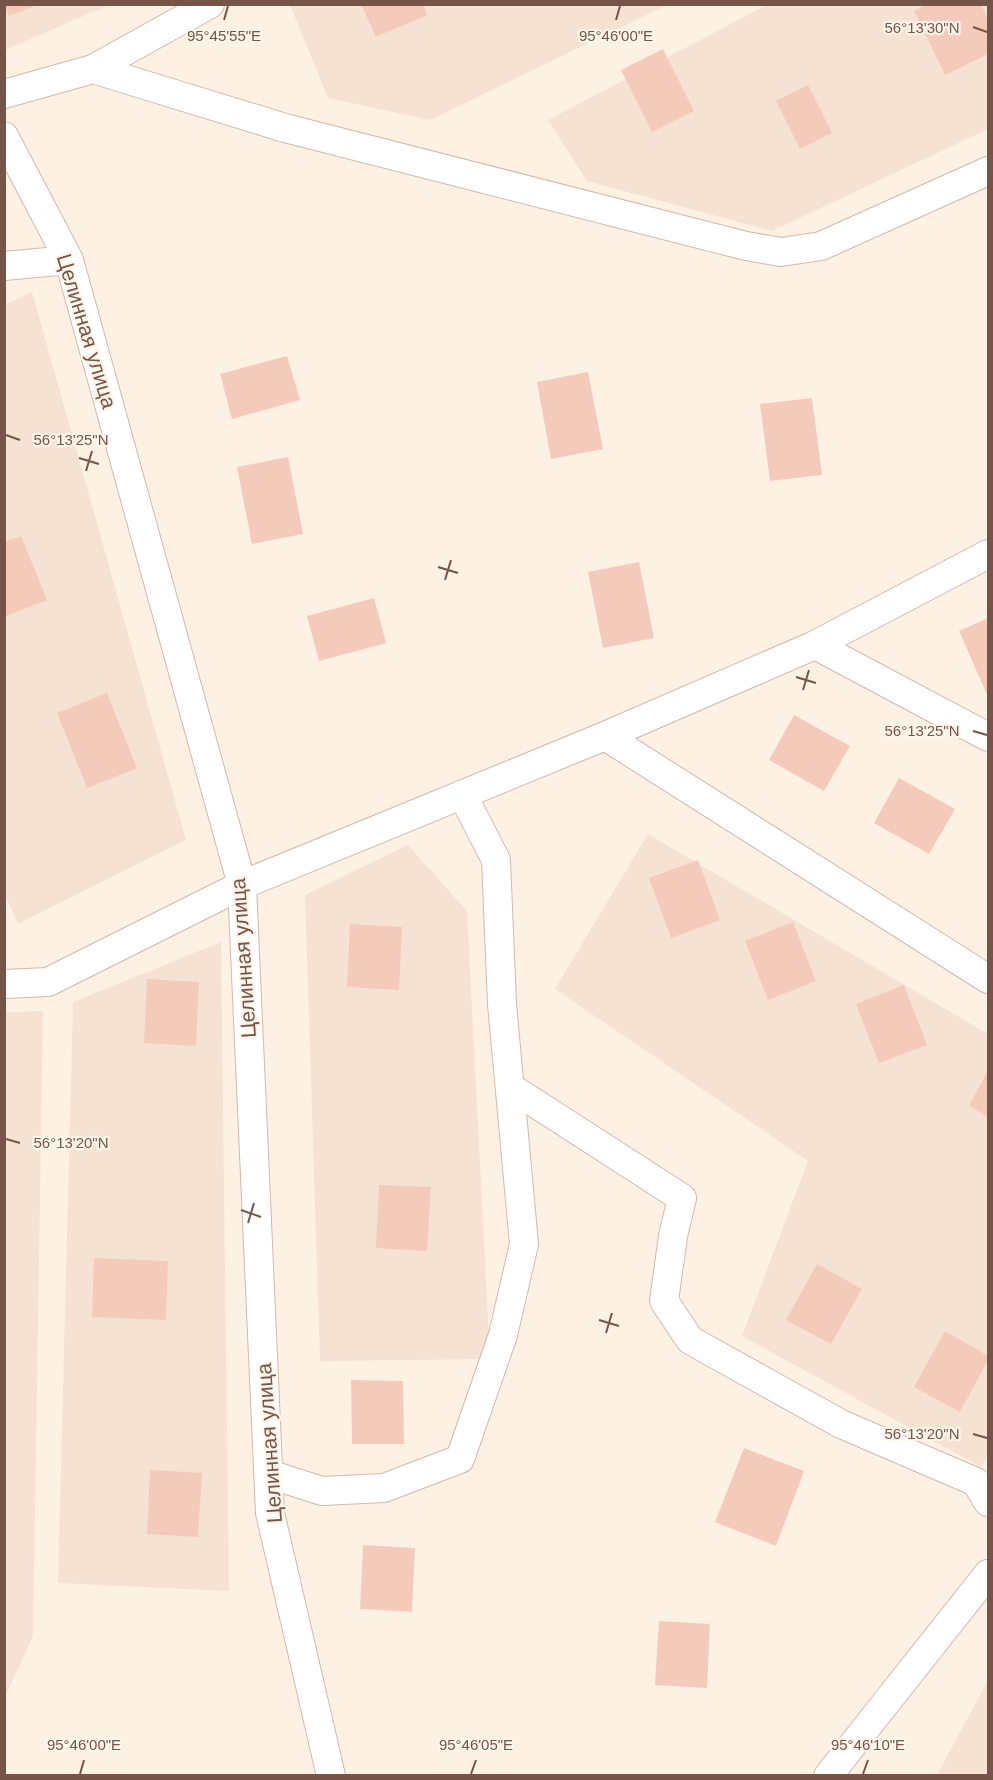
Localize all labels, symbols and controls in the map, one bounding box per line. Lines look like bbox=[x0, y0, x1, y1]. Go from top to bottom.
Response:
text: 56°13'30"N bbox=[884, 19, 960, 36]
text: 95°45'55"E bbox=[187, 27, 261, 44]
text: 95°46'00"E bbox=[579, 27, 653, 44]
street label: Целинная улица bbox=[53, 251, 122, 411]
text: 56°13'25"N bbox=[33, 431, 109, 448]
text: 56°13'25"N bbox=[884, 722, 960, 739]
street label: Целинная улица bbox=[226, 877, 260, 1039]
text: 56°13'20"N bbox=[33, 1134, 109, 1151]
street label: Целинная улица bbox=[252, 1362, 286, 1524]
text: 56°13'20"N bbox=[884, 1425, 960, 1442]
text: 95°46'00"E bbox=[47, 1736, 121, 1753]
text: 95°46'05"E bbox=[439, 1736, 513, 1753]
text: 95°46'10"E bbox=[831, 1736, 905, 1753]

